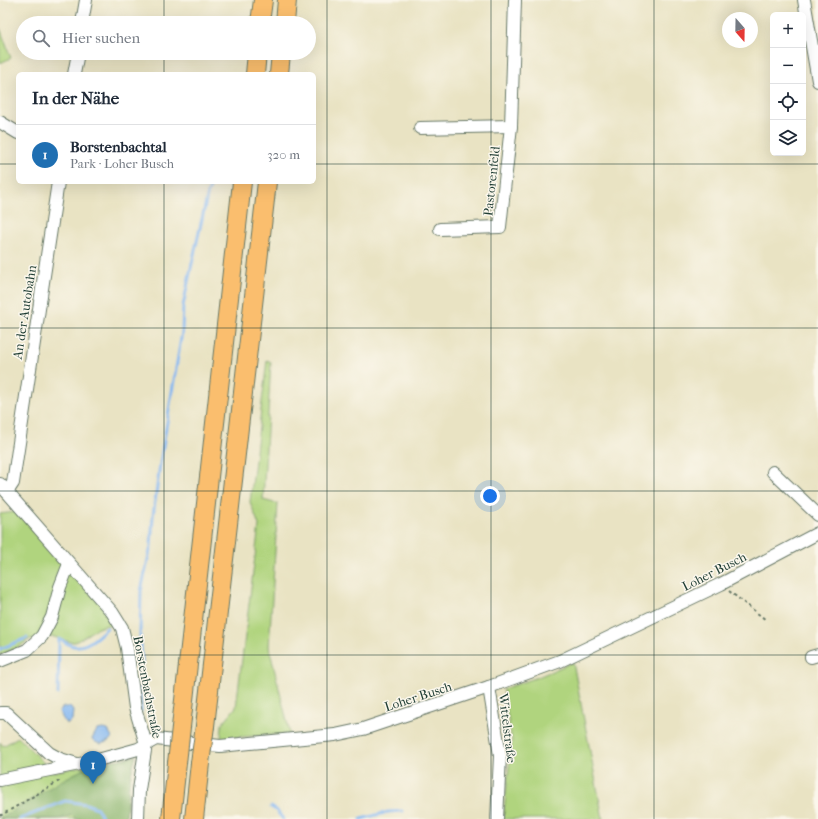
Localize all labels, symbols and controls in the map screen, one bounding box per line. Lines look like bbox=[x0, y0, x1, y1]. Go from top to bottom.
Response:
north arrow bbox=[722, 12, 758, 48]
map controls bbox=[770, 12, 806, 156]
button: + bbox=[770, 12, 806, 48]
search box bbox=[16, 16, 316, 60]
icon: search bbox=[30, 27, 52, 49]
text: Hier suchen bbox=[62, 29, 140, 47]
button: − bbox=[770, 48, 806, 84]
button: locate bbox=[770, 84, 806, 120]
text: In der Nähe bbox=[32, 88, 119, 108]
button: layers bbox=[770, 120, 806, 156]
text: Borstenbachtal bbox=[70, 138, 167, 156]
street label: Pastorenfeld bbox=[480, 144, 503, 217]
text: 1 bbox=[43, 147, 47, 162]
text: 320 m bbox=[267, 147, 300, 162]
text: Park · Loher Busch bbox=[70, 156, 174, 171]
street label: An der Autobahn bbox=[9, 264, 39, 361]
your location bbox=[480, 486, 500, 506]
street label: Loher Busch bbox=[680, 549, 749, 594]
street label: Borstenbachstraße bbox=[130, 635, 165, 740]
street label: Loher Busch bbox=[383, 678, 454, 714]
street label: Wittelstraße bbox=[496, 691, 519, 764]
pin: 1 bbox=[80, 751, 106, 784]

